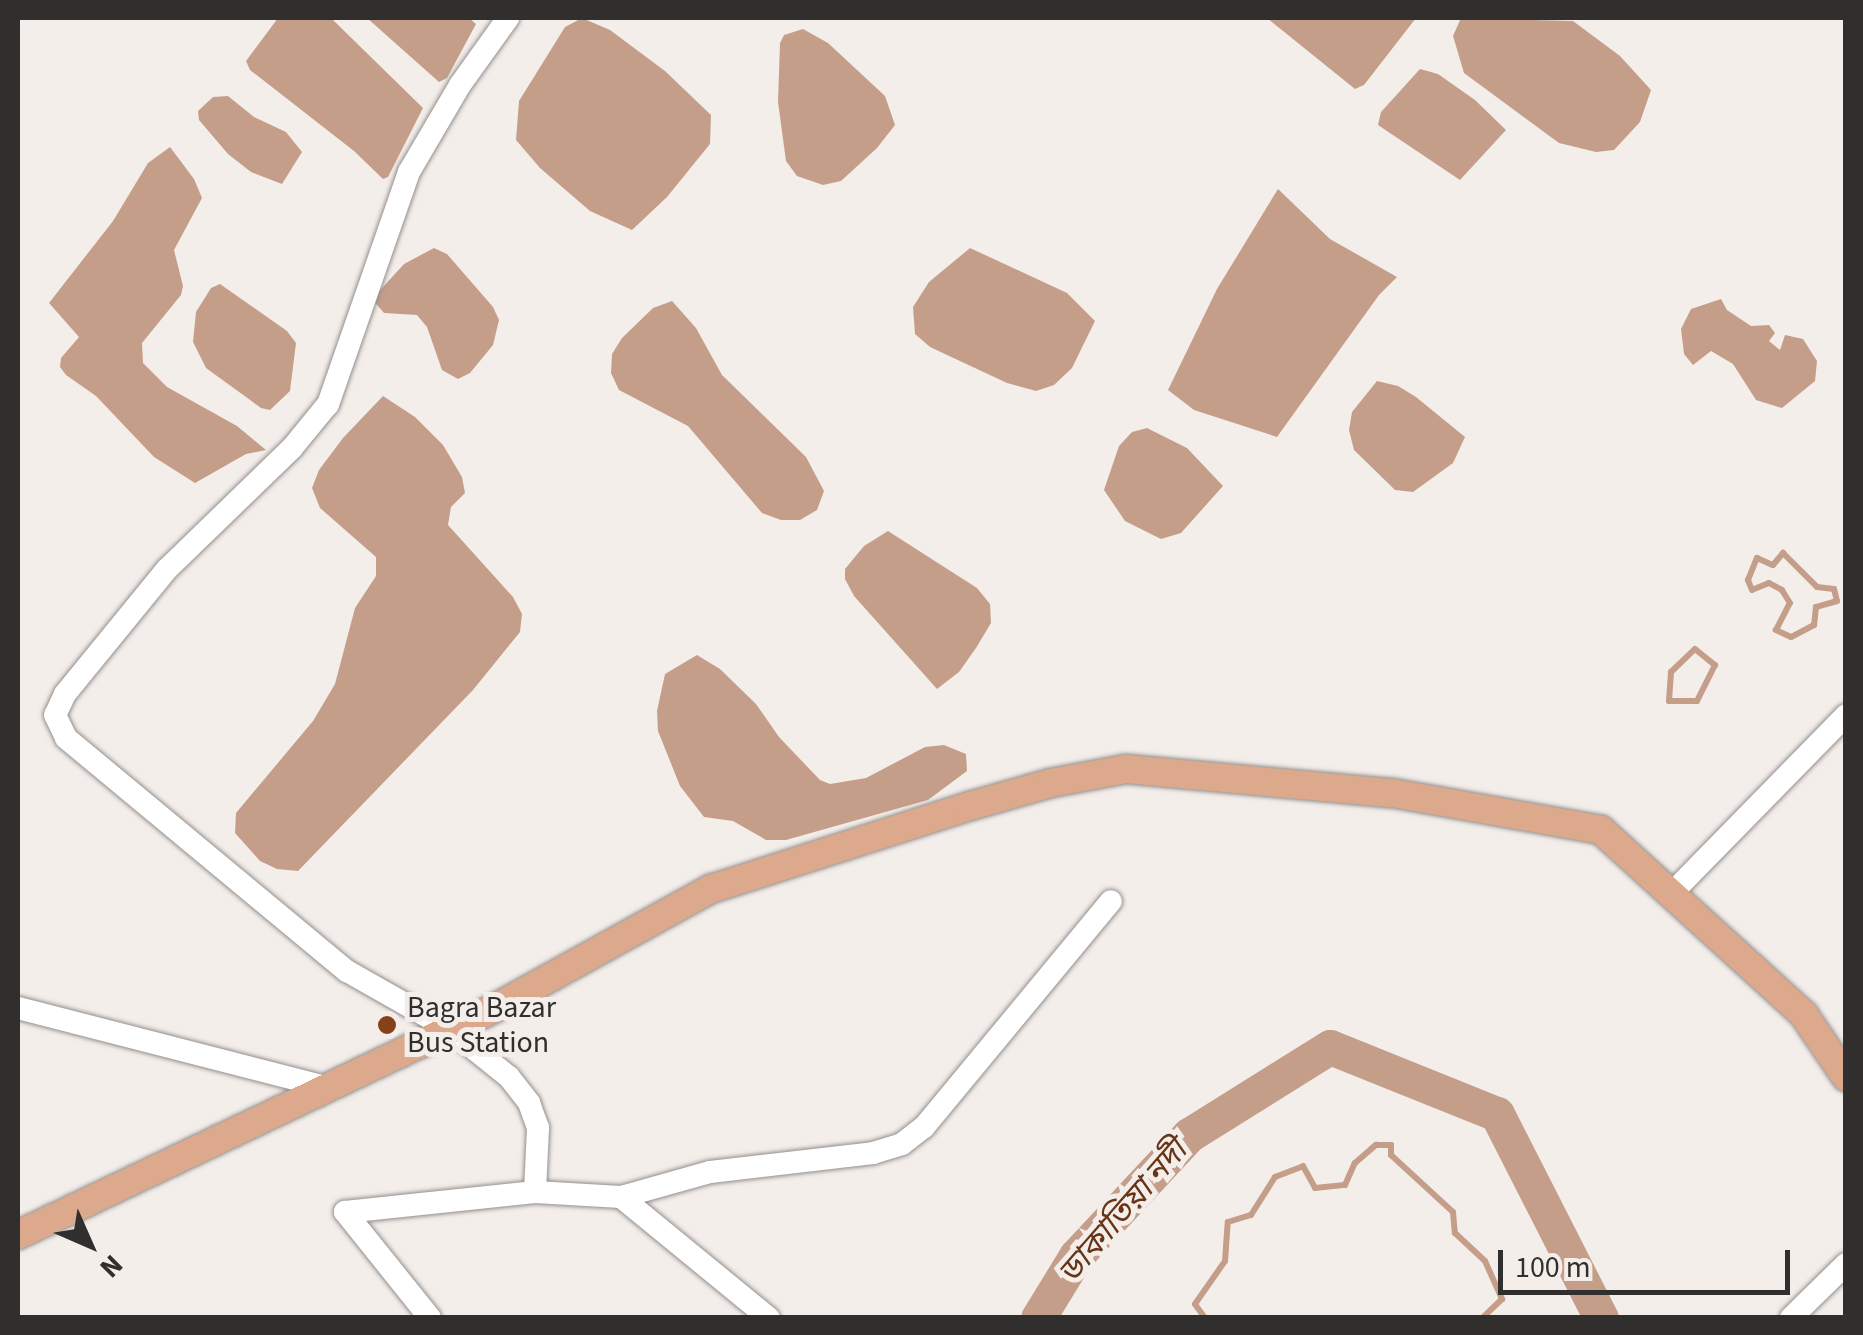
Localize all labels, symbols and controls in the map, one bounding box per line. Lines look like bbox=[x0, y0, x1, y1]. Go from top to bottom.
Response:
place label: Bagra Bazar Bus Station bbox=[407, 990, 556, 1060]
marker: Bagra Bazar Bus Station bbox=[376, 1014, 398, 1036]
water label: ডাকাতিয়া নদী bbox=[1050, 1133, 1196, 1291]
north arrow bbox=[40, 1195, 140, 1295]
scale bar bbox=[1503, 1230, 1796, 1292]
text: N bbox=[90, 1245, 132, 1287]
text: 100 m bbox=[1515, 1246, 1591, 1289]

